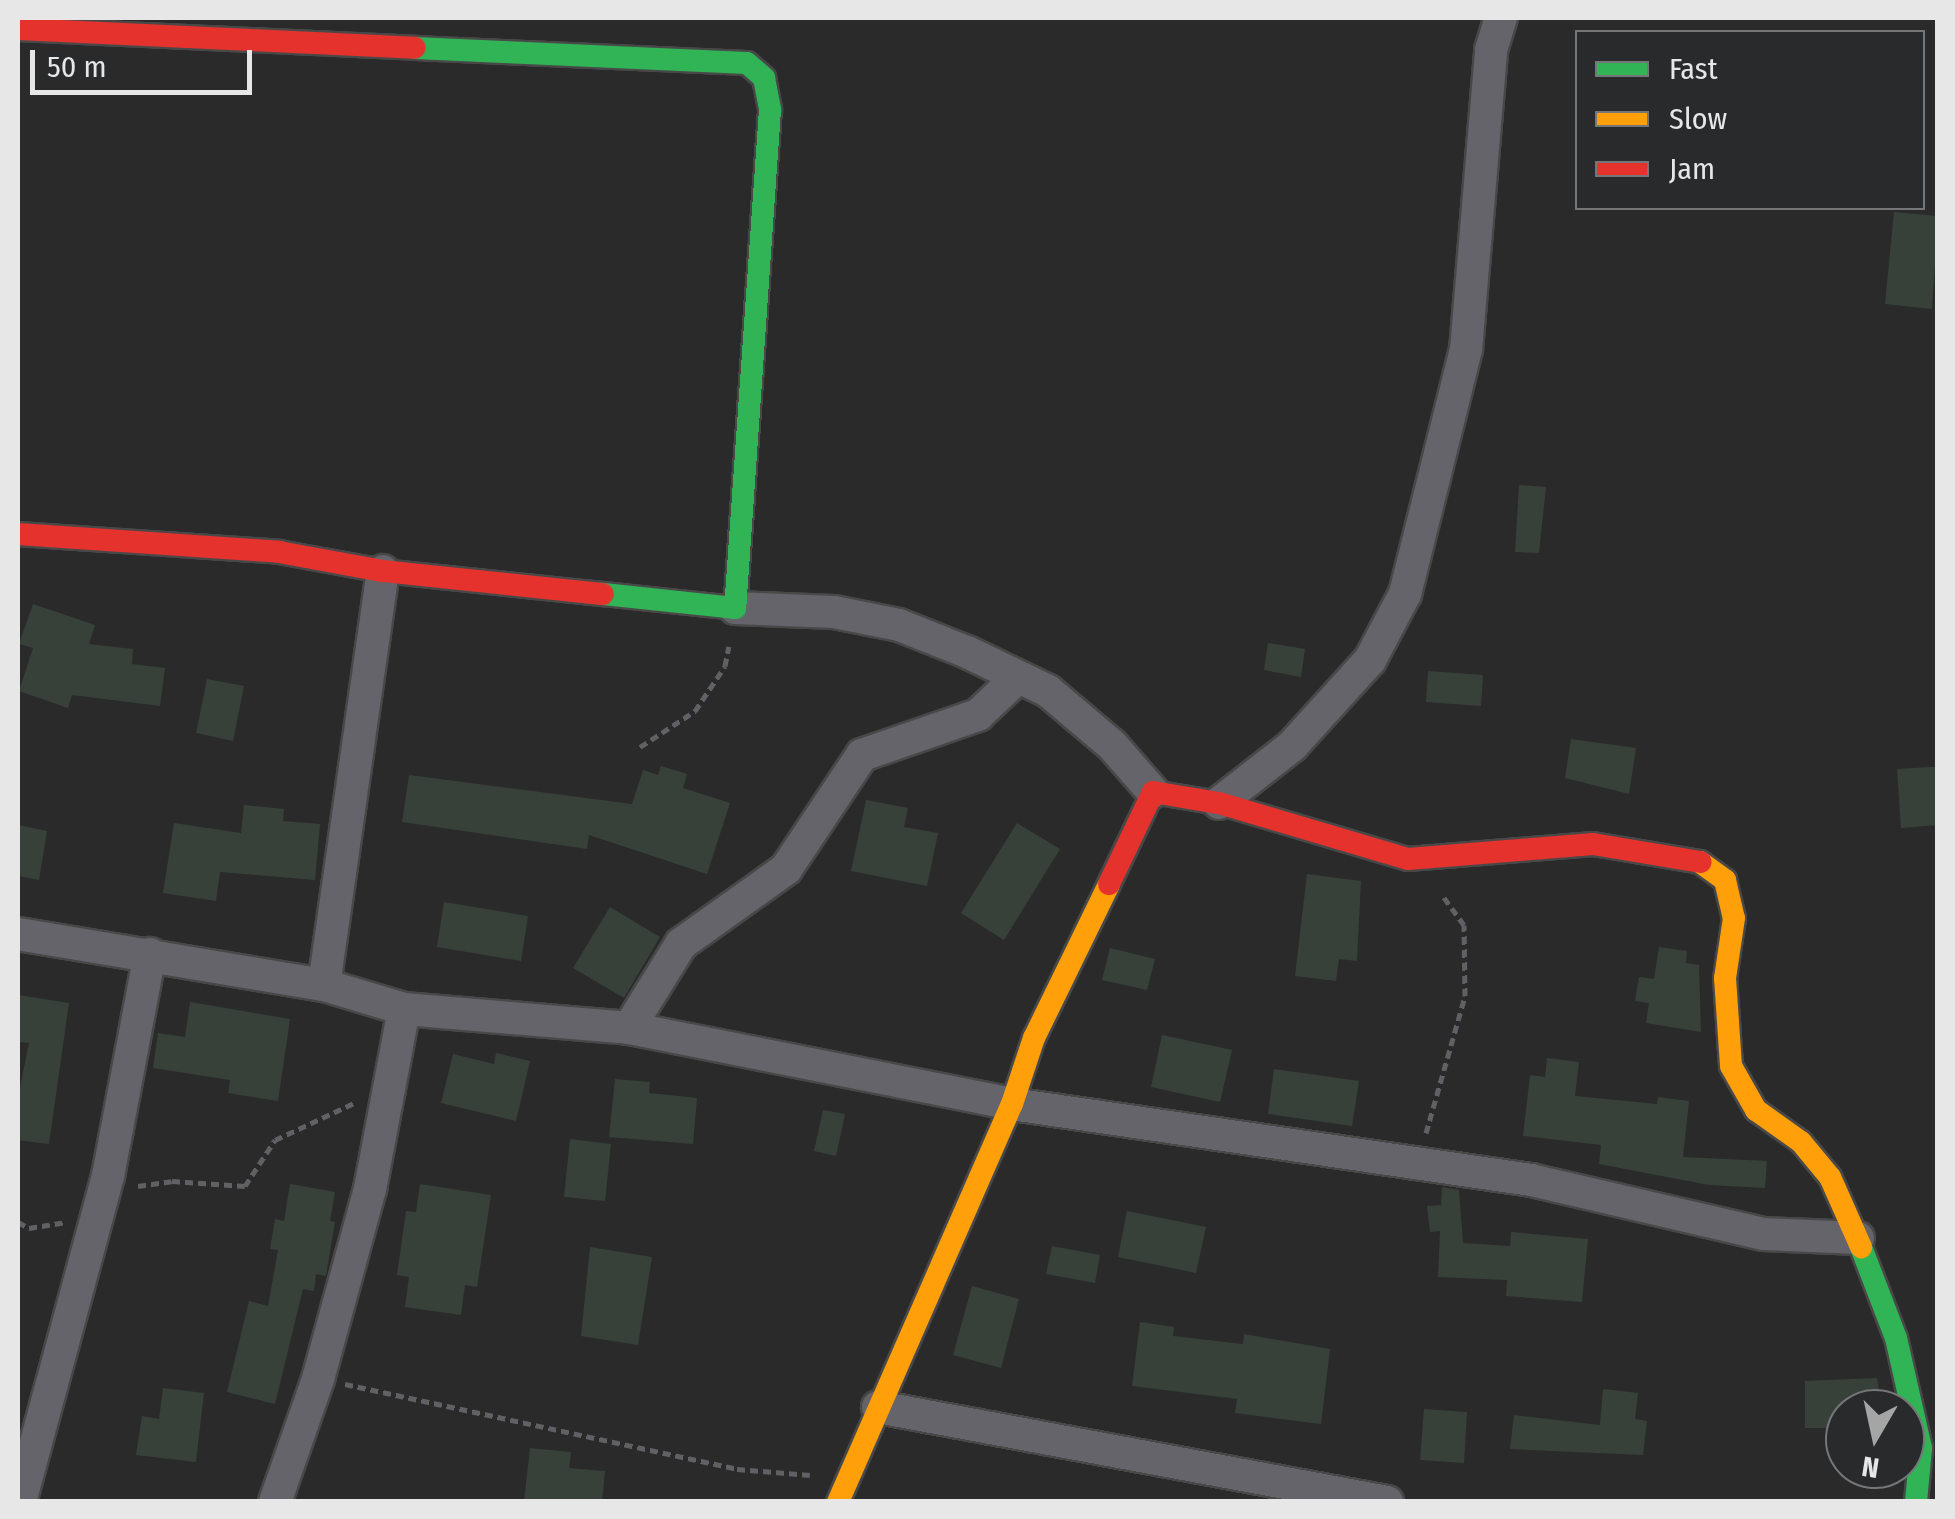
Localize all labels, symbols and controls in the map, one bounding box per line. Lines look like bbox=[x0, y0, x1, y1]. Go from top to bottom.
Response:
scale bar bbox=[35, 30, 258, 92]
legend bbox=[1575, 30, 1925, 210]
text: 50 m bbox=[47, 49, 107, 85]
text: Fast bbox=[1669, 51, 1717, 87]
text: Slow bbox=[1669, 101, 1727, 137]
text: Jam bbox=[1669, 151, 1715, 187]
north arrow bbox=[1825, 1389, 1925, 1489]
text: N bbox=[1860, 1450, 1881, 1485]

